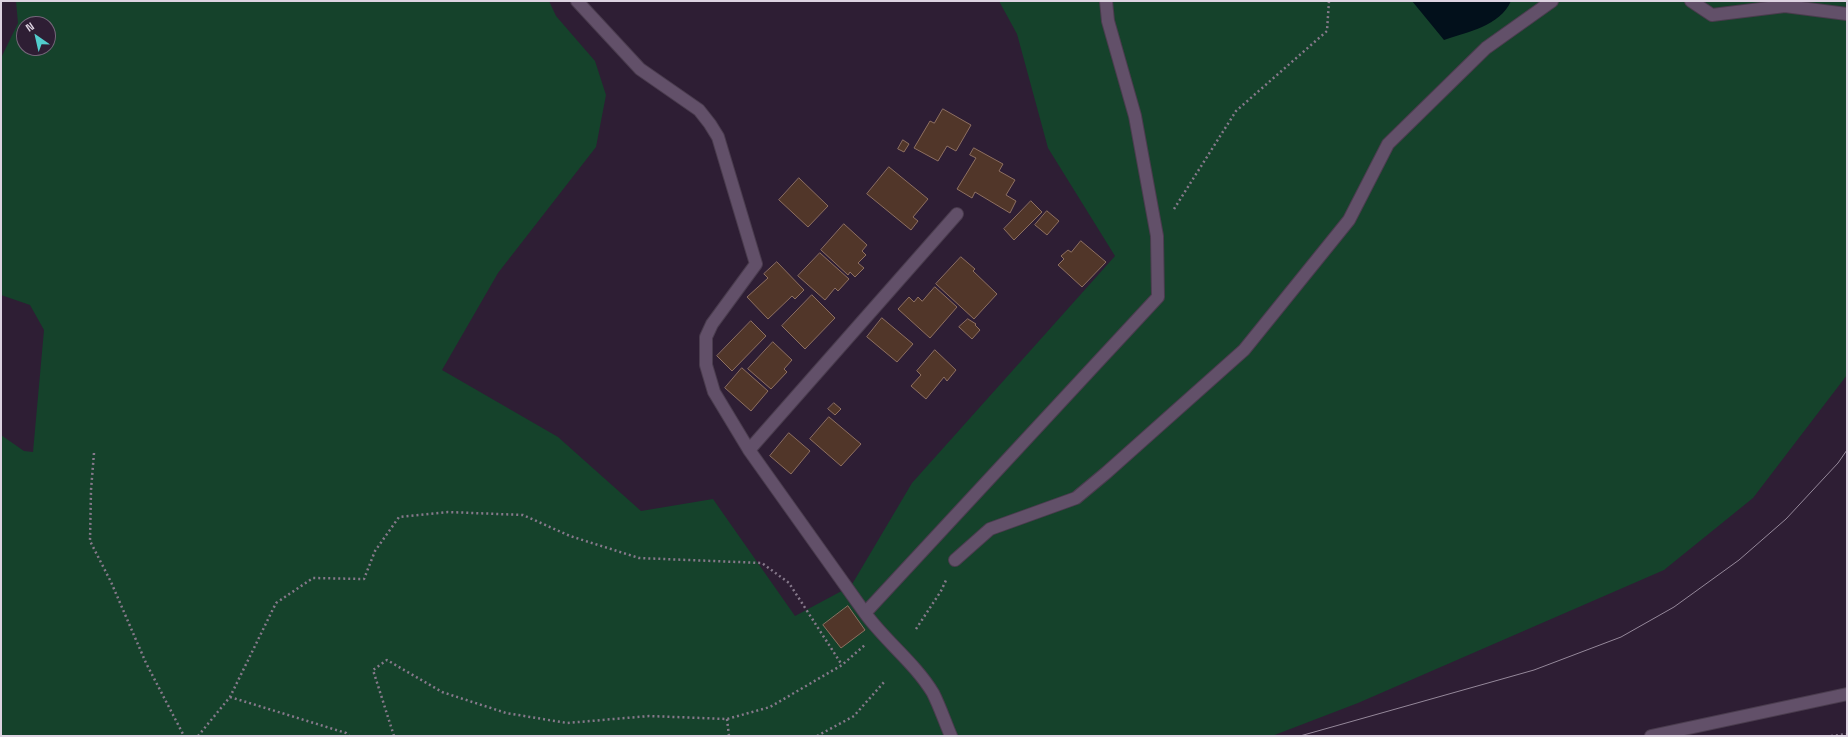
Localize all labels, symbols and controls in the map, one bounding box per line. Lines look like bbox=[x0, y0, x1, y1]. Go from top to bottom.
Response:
north arrow bbox=[16, 16, 56, 56]
text: N bbox=[23, 19, 37, 35]

